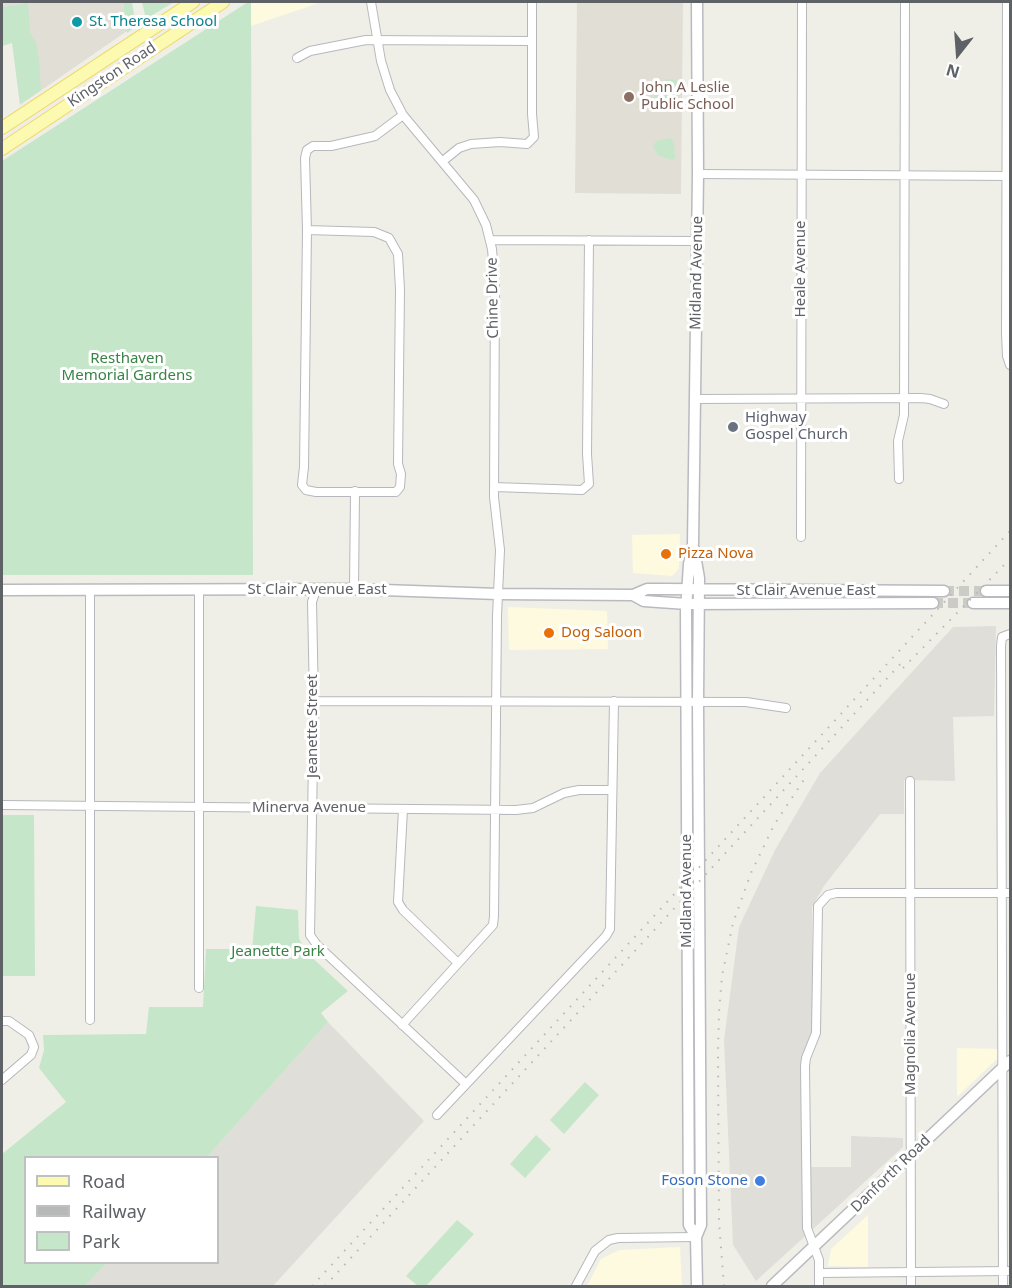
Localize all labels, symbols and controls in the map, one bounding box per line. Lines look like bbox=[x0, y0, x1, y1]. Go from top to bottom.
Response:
place label: St. Theresa School bbox=[89, 13, 217, 31]
marker: St. Theresa School bbox=[70, 15, 84, 29]
north arrow bbox=[928, 24, 988, 84]
street label: Kingston Road bbox=[64, 39, 160, 111]
text: N bbox=[943, 59, 962, 84]
place label: John A Leslie Public School bbox=[641, 79, 734, 114]
marker: John A Leslie Public School bbox=[622, 90, 636, 104]
street label: Midland Avenue bbox=[687, 216, 707, 330]
street label: Heale Avenue bbox=[792, 221, 810, 317]
street label: Chine Drive bbox=[483, 257, 503, 339]
park label: Resthaven Memorial Gardens bbox=[62, 350, 192, 385]
place label: Highway Gospel Church bbox=[745, 409, 848, 444]
marker: Highway Gospel Church bbox=[726, 420, 740, 434]
place label: Pizza Nova bbox=[678, 545, 754, 563]
marker: Pizza Nova bbox=[659, 547, 673, 561]
street label: St Clair Avenue East bbox=[247, 581, 387, 599]
street label: St Clair Avenue East bbox=[736, 582, 876, 600]
place label: Dog Saloon bbox=[561, 624, 642, 642]
marker: Dog Saloon bbox=[542, 626, 556, 640]
street label: Jeanette Street bbox=[304, 674, 322, 778]
street label: Minerva Avenue bbox=[252, 799, 366, 817]
street label: Midland Avenue bbox=[678, 834, 696, 948]
park label: Jeanette Park bbox=[231, 943, 325, 961]
street label: Magnolia Avenue bbox=[902, 973, 920, 1095]
street label: Danforth Road bbox=[847, 1132, 935, 1216]
legend bbox=[24, 1156, 219, 1264]
text: Road bbox=[82, 1169, 125, 1193]
place label: Foson Stone bbox=[661, 1172, 748, 1190]
marker: Foson Stone bbox=[753, 1174, 767, 1188]
text: Railway bbox=[82, 1199, 146, 1223]
text: Park bbox=[82, 1229, 120, 1253]

